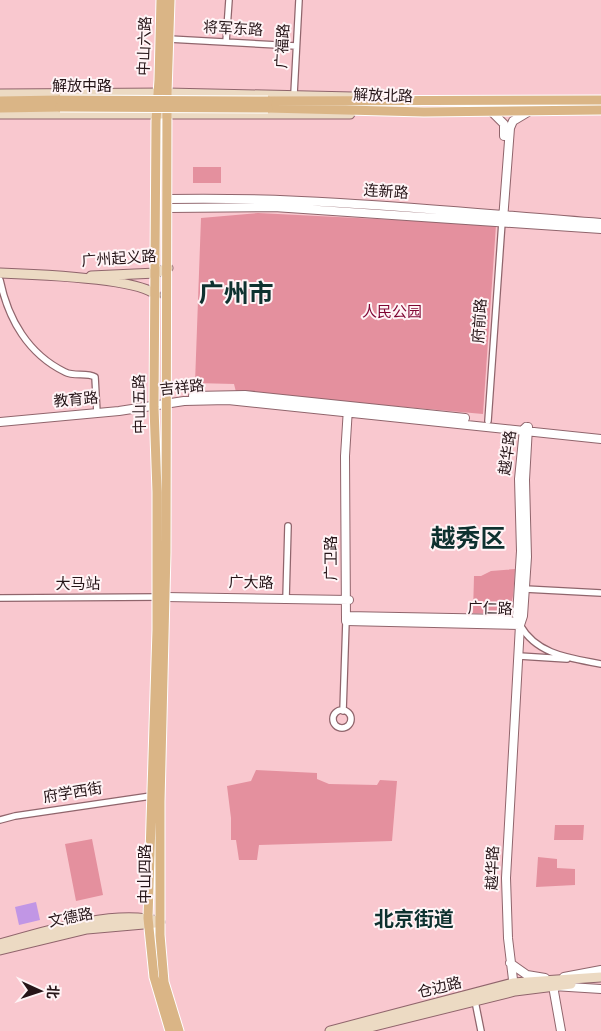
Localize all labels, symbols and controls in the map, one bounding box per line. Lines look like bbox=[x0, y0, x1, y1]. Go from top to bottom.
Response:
street label: 中山六路 bbox=[135, 16, 157, 76]
street label: 将军东路 bbox=[203, 19, 263, 41]
street label: 广福路 bbox=[273, 23, 295, 69]
street label: 解放中路 bbox=[52, 78, 112, 97]
street label: 解放北路 bbox=[353, 85, 413, 108]
street label: 连新路 bbox=[363, 182, 409, 204]
street label: 广州起义路 bbox=[81, 247, 157, 272]
district label: 广州市 bbox=[198, 280, 274, 312]
street label: 府前路 bbox=[470, 298, 492, 344]
park label: 人民公园 bbox=[362, 304, 422, 323]
street label: 中山五路 bbox=[131, 374, 151, 434]
street label: 吉祥路 bbox=[159, 377, 205, 401]
street label: 教育路 bbox=[53, 390, 99, 412]
street label: 越华路 bbox=[495, 429, 522, 477]
district label: 越秀区 bbox=[430, 525, 506, 557]
street label: 广卫路 bbox=[323, 535, 342, 581]
street label: 广大路 bbox=[228, 574, 274, 594]
street label: 大马站 bbox=[55, 576, 101, 595]
street label: 广仁路 bbox=[467, 600, 513, 620]
street label: 府学西街 bbox=[42, 780, 104, 808]
street label: 中山四路 bbox=[137, 844, 156, 904]
street label: 越华路 bbox=[483, 845, 504, 891]
street label: 文德路 bbox=[47, 904, 95, 933]
district label: 北京街道 bbox=[374, 908, 454, 934]
north arrow bbox=[15, 966, 65, 1016]
street label: 仓边路 bbox=[416, 974, 464, 1004]
text: 北 bbox=[43, 984, 60, 999]

